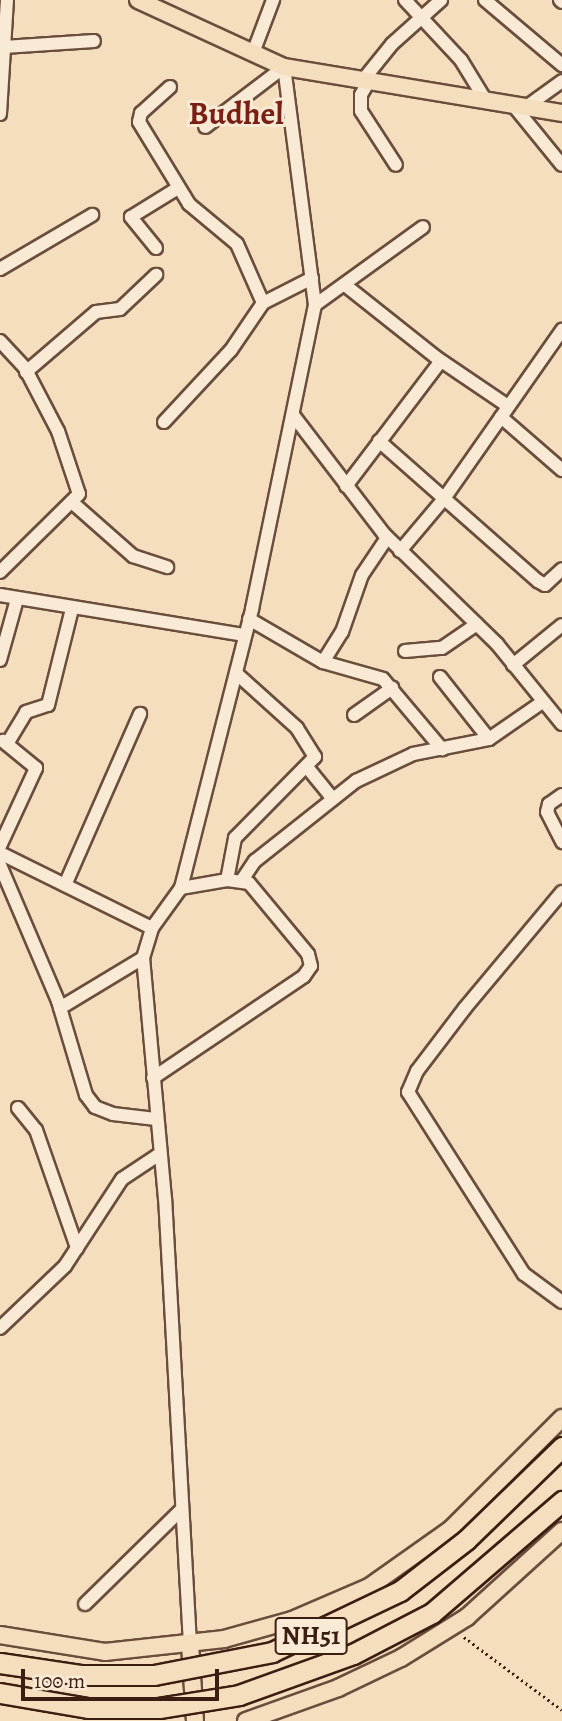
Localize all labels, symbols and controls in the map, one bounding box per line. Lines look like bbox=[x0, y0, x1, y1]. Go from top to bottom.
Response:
district label: Budhel bbox=[188, 94, 284, 132]
road number: NH51 bbox=[274, 1614, 348, 1658]
scale bar bbox=[24, 1654, 222, 1698]
text: 100 m bbox=[34, 1667, 85, 1695]

